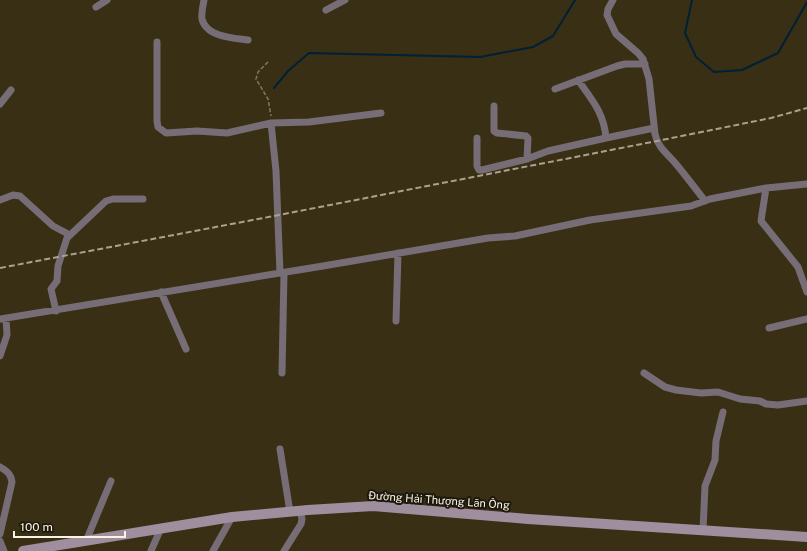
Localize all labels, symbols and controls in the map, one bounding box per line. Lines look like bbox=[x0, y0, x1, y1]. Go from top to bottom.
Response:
street label: Đường Hải Thượng Lãn Ông bbox=[368, 488, 510, 511]
scale bar bbox=[14, 513, 125, 539]
text: 100 m bbox=[20, 520, 53, 534]

